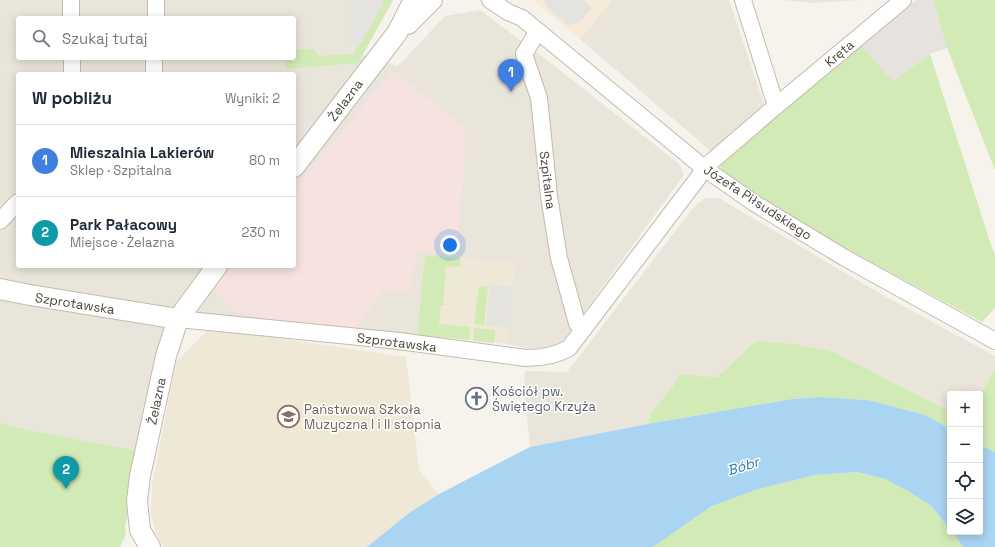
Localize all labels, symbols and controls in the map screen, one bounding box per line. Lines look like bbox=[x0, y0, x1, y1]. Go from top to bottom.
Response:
search box bbox=[16, 16, 296, 60]
icon: search bbox=[30, 27, 52, 49]
text: Szukaj tutaj bbox=[62, 29, 148, 48]
street label: Kręta bbox=[821, 36, 858, 71]
pin: 1 bbox=[498, 59, 524, 92]
street label: Żelazna bbox=[324, 76, 367, 125]
text: W pobliżu bbox=[32, 87, 112, 109]
text: Wyniki: 2 bbox=[225, 90, 280, 107]
text: Mieszalnia Lakierów bbox=[70, 143, 214, 162]
street label: Szpitalna bbox=[536, 150, 560, 211]
text: 1 bbox=[42, 152, 48, 169]
text: 80 m bbox=[249, 152, 280, 169]
street label: Józefa Piłsudskiego bbox=[700, 161, 815, 244]
text: Sklep · Szpitalna bbox=[70, 162, 172, 179]
text: Park Pałacowy bbox=[70, 215, 177, 234]
text: 2 bbox=[41, 224, 49, 241]
text: 230 m bbox=[242, 224, 280, 241]
text: Miejsce · Żelazna bbox=[70, 234, 175, 251]
your location bbox=[440, 235, 460, 255]
street label: Szprotawska bbox=[34, 289, 116, 318]
street label: Szprotawska bbox=[356, 329, 438, 356]
street label: Żelazna bbox=[143, 375, 170, 426]
place label: Kościół pw. Świętego Krzyża bbox=[492, 383, 596, 415]
church icon: Kościół pw. Świętego Krzyża bbox=[463, 385, 489, 411]
map controls bbox=[947, 391, 983, 535]
button: + bbox=[947, 391, 983, 427]
place label: Państwowa Szkoła Muzyczna I i II stopnia bbox=[304, 401, 442, 433]
school or university icon: Państwowa Szkoła Muzyczna I i II stopnia bbox=[276, 403, 302, 429]
button: − bbox=[947, 427, 983, 463]
water label: Bóbr bbox=[725, 452, 763, 479]
pin: 2 bbox=[53, 456, 79, 489]
button: locate bbox=[947, 463, 983, 499]
button: layers bbox=[947, 499, 983, 535]

